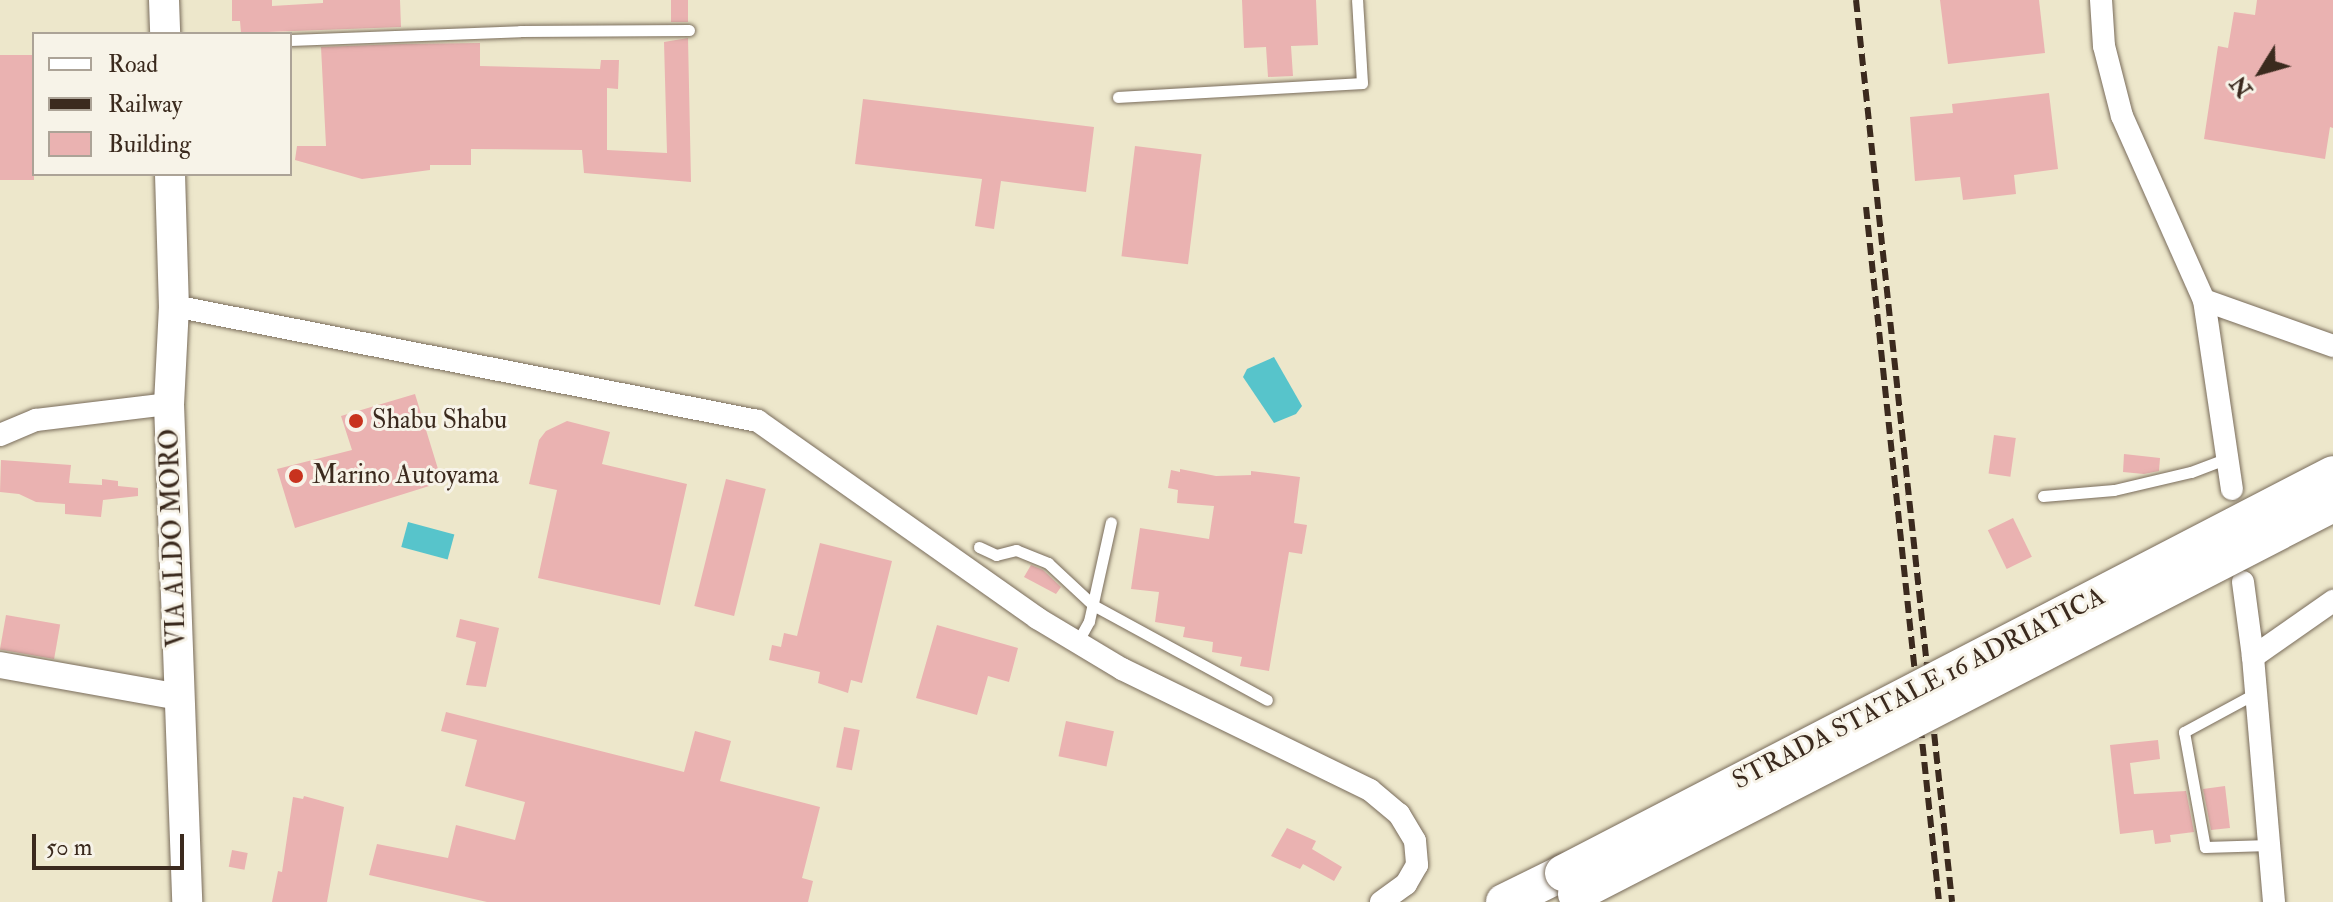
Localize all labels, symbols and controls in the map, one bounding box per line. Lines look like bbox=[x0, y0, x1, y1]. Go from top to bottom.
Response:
legend bbox=[32, 32, 292, 176]
north arrow bbox=[2221, 32, 2301, 112]
text: Road bbox=[108, 49, 158, 80]
text: N bbox=[2225, 70, 2259, 103]
text: Railway bbox=[108, 89, 182, 120]
text: Building bbox=[108, 129, 191, 160]
place label: Shabu Shabu bbox=[372, 405, 507, 437]
marker: Shabu Shabu bbox=[347, 412, 365, 430]
street label: VIA ALDO MORO bbox=[155, 428, 193, 648]
place label: Marino Autoyama bbox=[312, 460, 499, 492]
marker: Marino Autoyama bbox=[287, 467, 305, 485]
street label: STRADA STATALE 16 ADRIATICA bbox=[1728, 581, 2110, 797]
scale bar bbox=[36, 818, 188, 868]
text: 50 m bbox=[46, 832, 92, 863]

